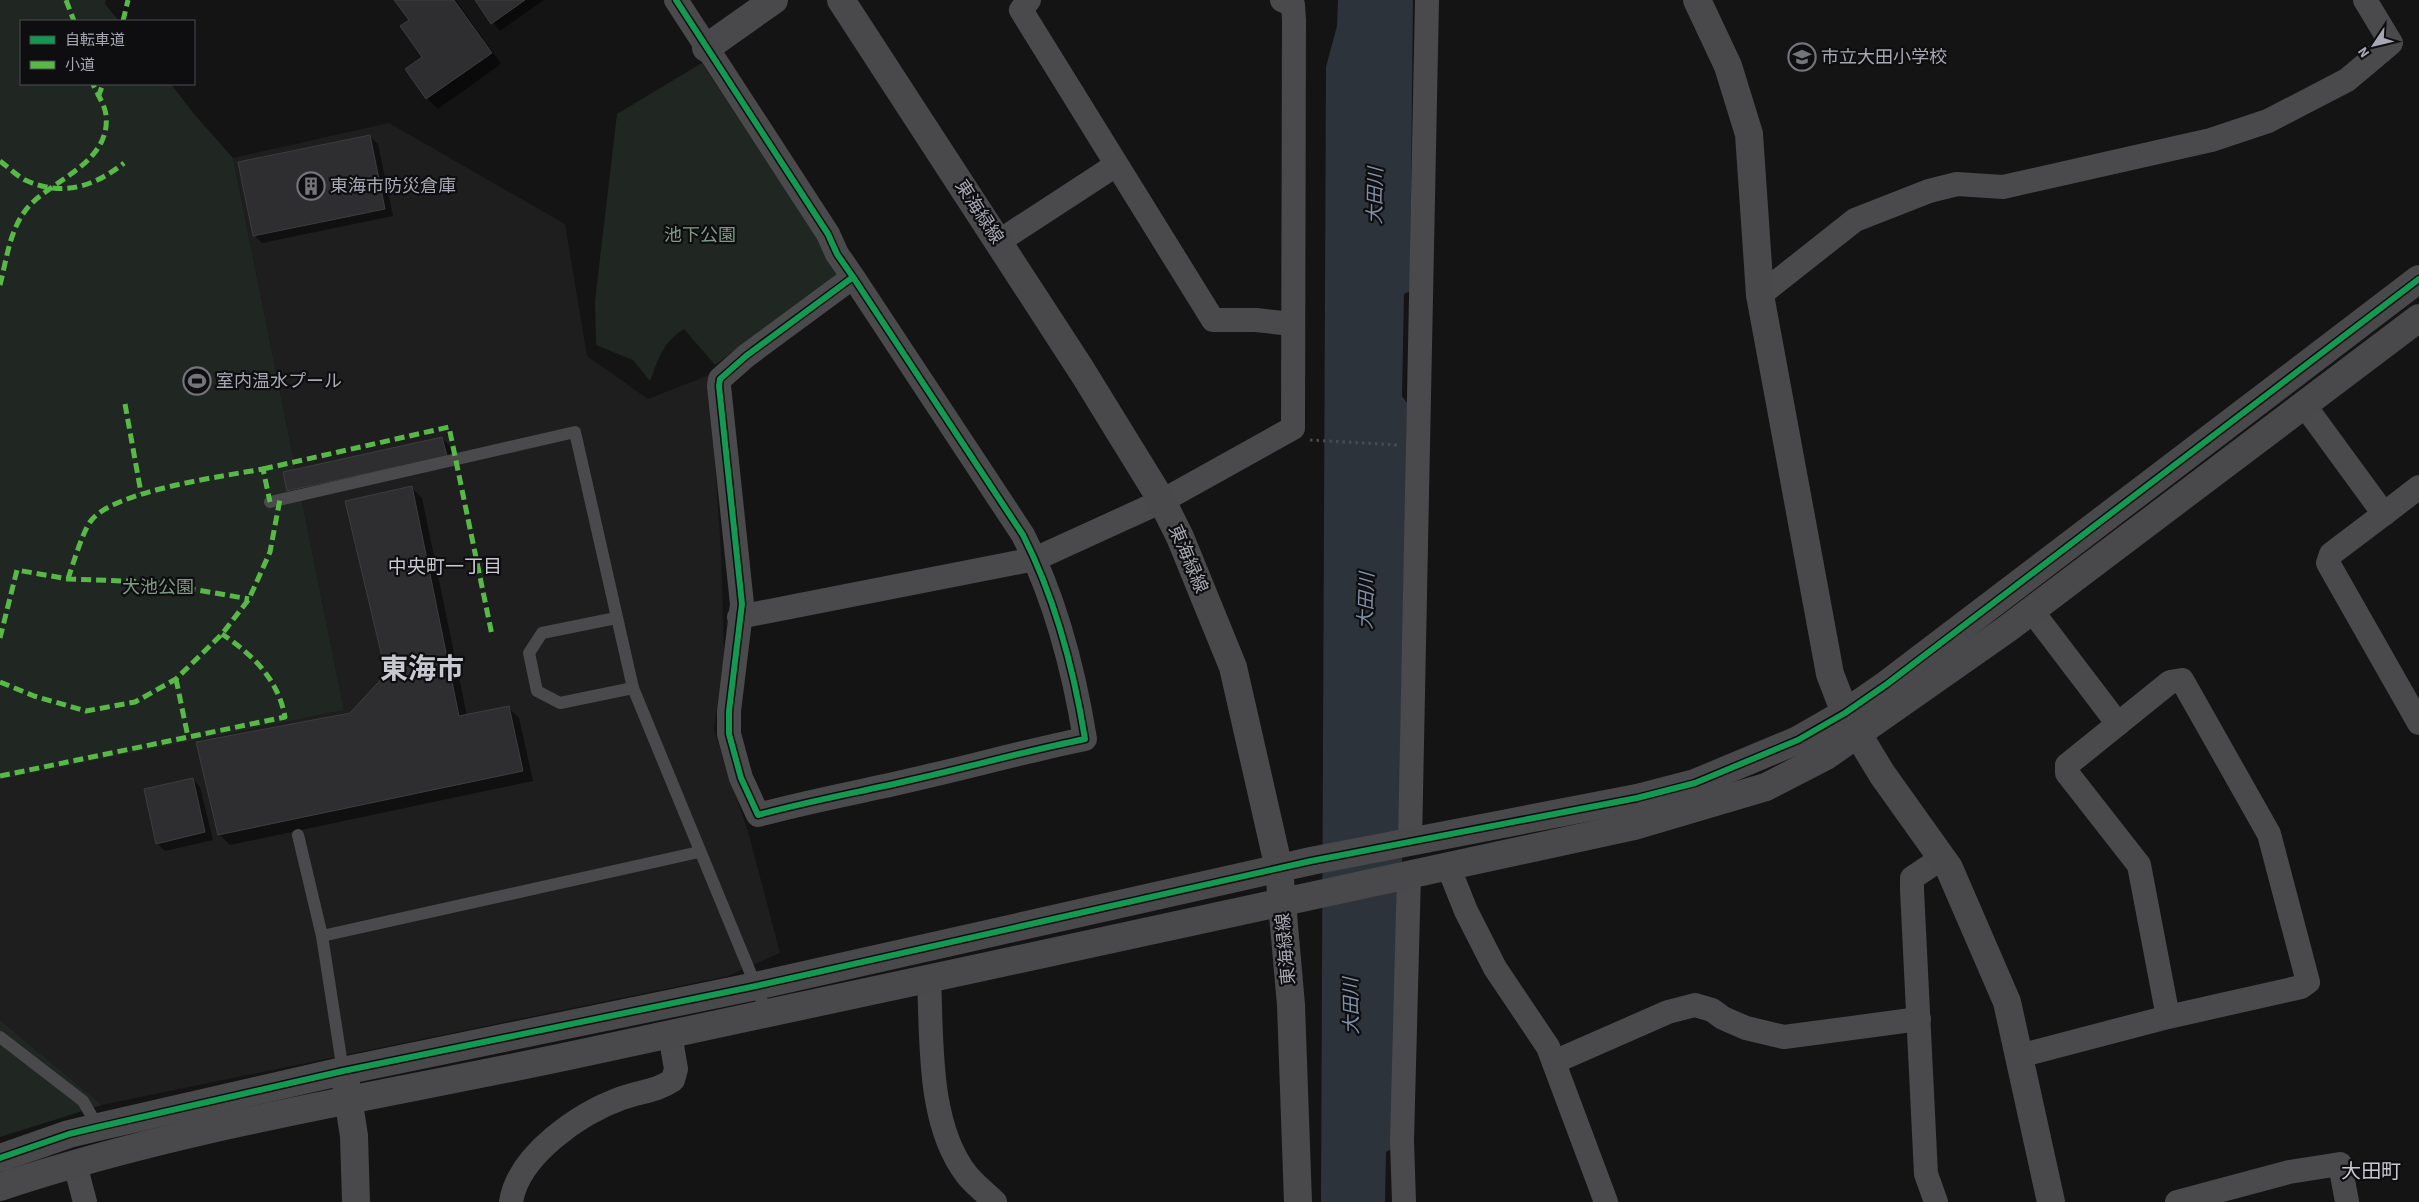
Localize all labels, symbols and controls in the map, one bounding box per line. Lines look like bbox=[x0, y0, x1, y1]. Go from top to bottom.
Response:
legend bbox=[20, 20, 195, 85]
north arrow bbox=[2349, 20, 2399, 70]
text: 自転車道 bbox=[65, 30, 125, 51]
school or university icon: 市立大田小学校 bbox=[1787, 42, 1817, 72]
text: N bbox=[2353, 42, 2375, 61]
place label: 市立大田小学校 bbox=[1821, 45, 1947, 70]
text: 小道 bbox=[65, 55, 95, 76]
water label: 大田川 bbox=[1362, 165, 1390, 225]
building icon: 東海市防災倉庫 bbox=[296, 171, 326, 201]
place label: 東海市防災倉庫 bbox=[330, 174, 456, 199]
street label: 東海緑線 bbox=[949, 175, 1009, 249]
park label: 池下公園 bbox=[664, 223, 736, 248]
sports icon: 室内温水プール bbox=[182, 366, 212, 396]
place label: 室内温水プール bbox=[216, 369, 342, 394]
street label: 東海緑線 bbox=[1162, 521, 1214, 597]
district label: 中央町一丁目 bbox=[388, 554, 502, 581]
water label: 大田川 bbox=[1353, 570, 1382, 630]
park label: 大池公園 bbox=[122, 575, 194, 600]
district label: 東海市 bbox=[380, 649, 464, 689]
street label: 東海緑線 bbox=[1270, 912, 1302, 986]
water label: 大田川 bbox=[1338, 975, 1366, 1035]
district label: 大田町 bbox=[2341, 1158, 2401, 1186]

